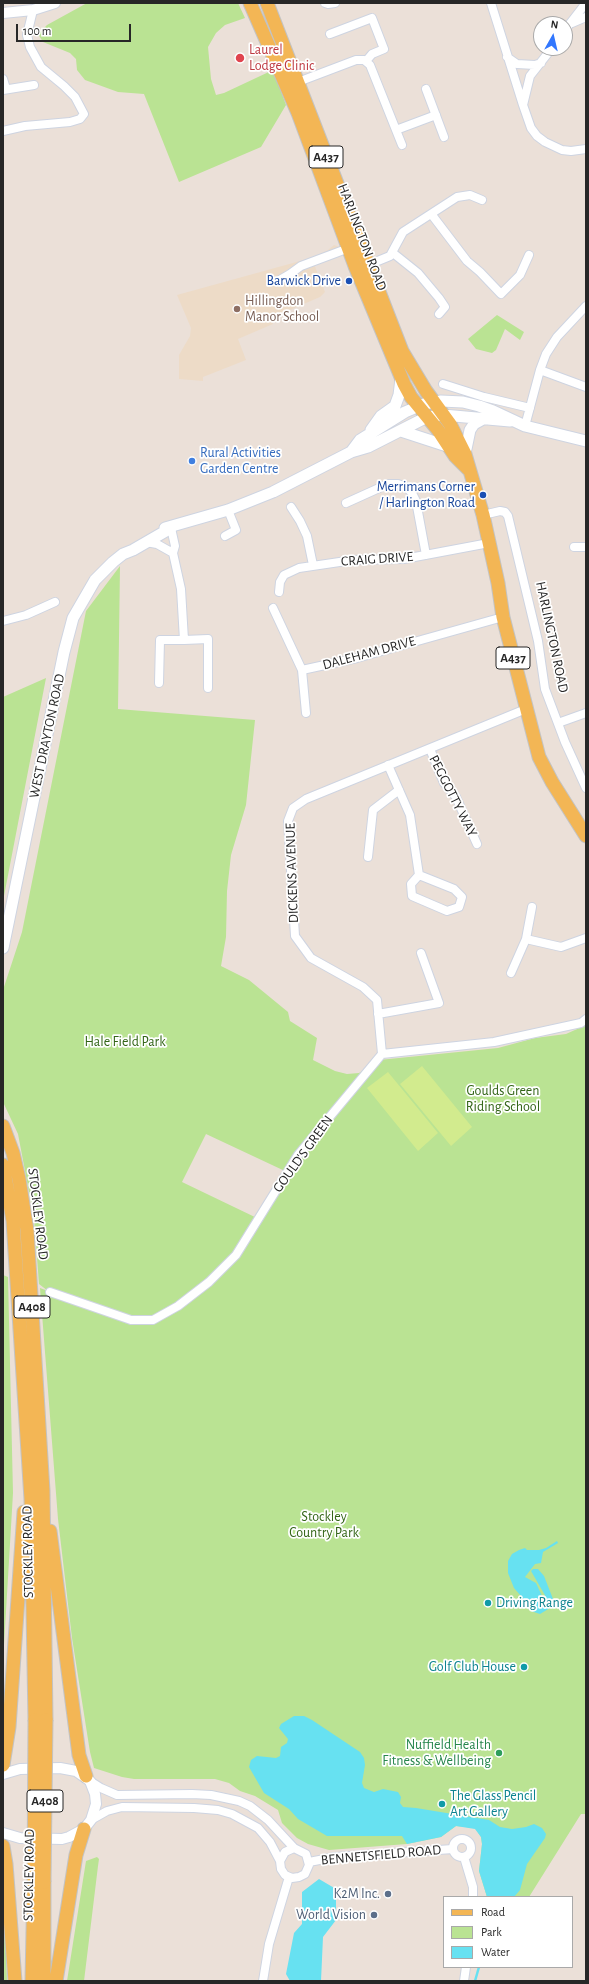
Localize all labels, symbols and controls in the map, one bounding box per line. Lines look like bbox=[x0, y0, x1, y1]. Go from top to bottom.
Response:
scale bar bbox=[18, 16, 133, 42]
north arrow bbox=[533, 16, 573, 56]
text: N bbox=[550, 19, 559, 31]
text: 100 m bbox=[23, 25, 51, 37]
place label: Laurel Lodge Clinic bbox=[249, 42, 314, 74]
marker: Laurel Lodge Clinic bbox=[234, 52, 246, 64]
road number: A437 bbox=[309, 146, 343, 168]
street label: HARLINGTON ROAD bbox=[334, 181, 390, 293]
place label: Barwick Drive bbox=[266, 273, 341, 289]
marker: Barwick Drive bbox=[344, 276, 354, 286]
place label: Hillingdon Manor School bbox=[245, 293, 319, 326]
marker: Hillingdon Manor School bbox=[232, 304, 242, 314]
place label: Rural Activities Garden Centre bbox=[200, 445, 281, 478]
marker: Rural Activities Garden Centre bbox=[187, 456, 197, 466]
place label: Merrimans Corner / Harlington Road bbox=[377, 479, 475, 512]
marker: Merrimans Corner / Harlington Road bbox=[478, 490, 488, 500]
street label: CRAIG DRIVE bbox=[340, 548, 414, 570]
street label: HARLINGTON ROAD bbox=[532, 580, 572, 694]
street label: DALEHAM DRIVE bbox=[321, 633, 417, 673]
road number: A437 bbox=[496, 647, 530, 669]
street label: WEST DRAYTON ROAD bbox=[26, 672, 68, 800]
street label: PEGGOTTY WAY bbox=[425, 752, 481, 840]
street label: DICKENS AVENUE bbox=[282, 823, 302, 923]
park label: Hale Field Park bbox=[84, 1034, 166, 1050]
park label: Goulds Green Riding School bbox=[466, 1083, 540, 1116]
street label: GOULD'S GREEN bbox=[269, 1112, 337, 1196]
street label: STOCKLEY ROAD bbox=[24, 1167, 52, 1261]
road number: A408 bbox=[14, 1296, 50, 1318]
street label: STOCKLEY ROAD bbox=[19, 1506, 37, 1598]
park label: Stockley Country Park bbox=[289, 1509, 359, 1542]
place label: Driving Range bbox=[496, 1595, 573, 1611]
marker: Driving Range bbox=[483, 1598, 493, 1608]
place label: Golf Club House bbox=[429, 1659, 516, 1675]
marker: Golf Club House bbox=[519, 1662, 529, 1672]
place label: Nuffield Health Fitness & Wellbeing bbox=[382, 1737, 491, 1770]
marker: Nuffield Health Fitness & Wellbeing bbox=[494, 1748, 504, 1758]
place label: The Glass Pencil Art Gallery bbox=[450, 1788, 536, 1820]
road number: A408 bbox=[27, 1790, 63, 1812]
marker: The Glass Pencil Art Gallery bbox=[437, 1799, 447, 1809]
street label: STOCKLEY ROAD bbox=[20, 1829, 38, 1921]
street label: BENNETSFIELD ROAD bbox=[320, 1841, 442, 1869]
place label: K2M Inc. bbox=[334, 1886, 380, 1902]
marker: K2M Inc. bbox=[383, 1889, 393, 1899]
legend bbox=[443, 1896, 573, 1968]
text: Road bbox=[481, 1906, 505, 1918]
place label: World Vision bbox=[296, 1907, 366, 1923]
marker: World Vision bbox=[369, 1910, 379, 1920]
text: Park bbox=[481, 1926, 502, 1938]
text: Water bbox=[481, 1946, 510, 1958]

